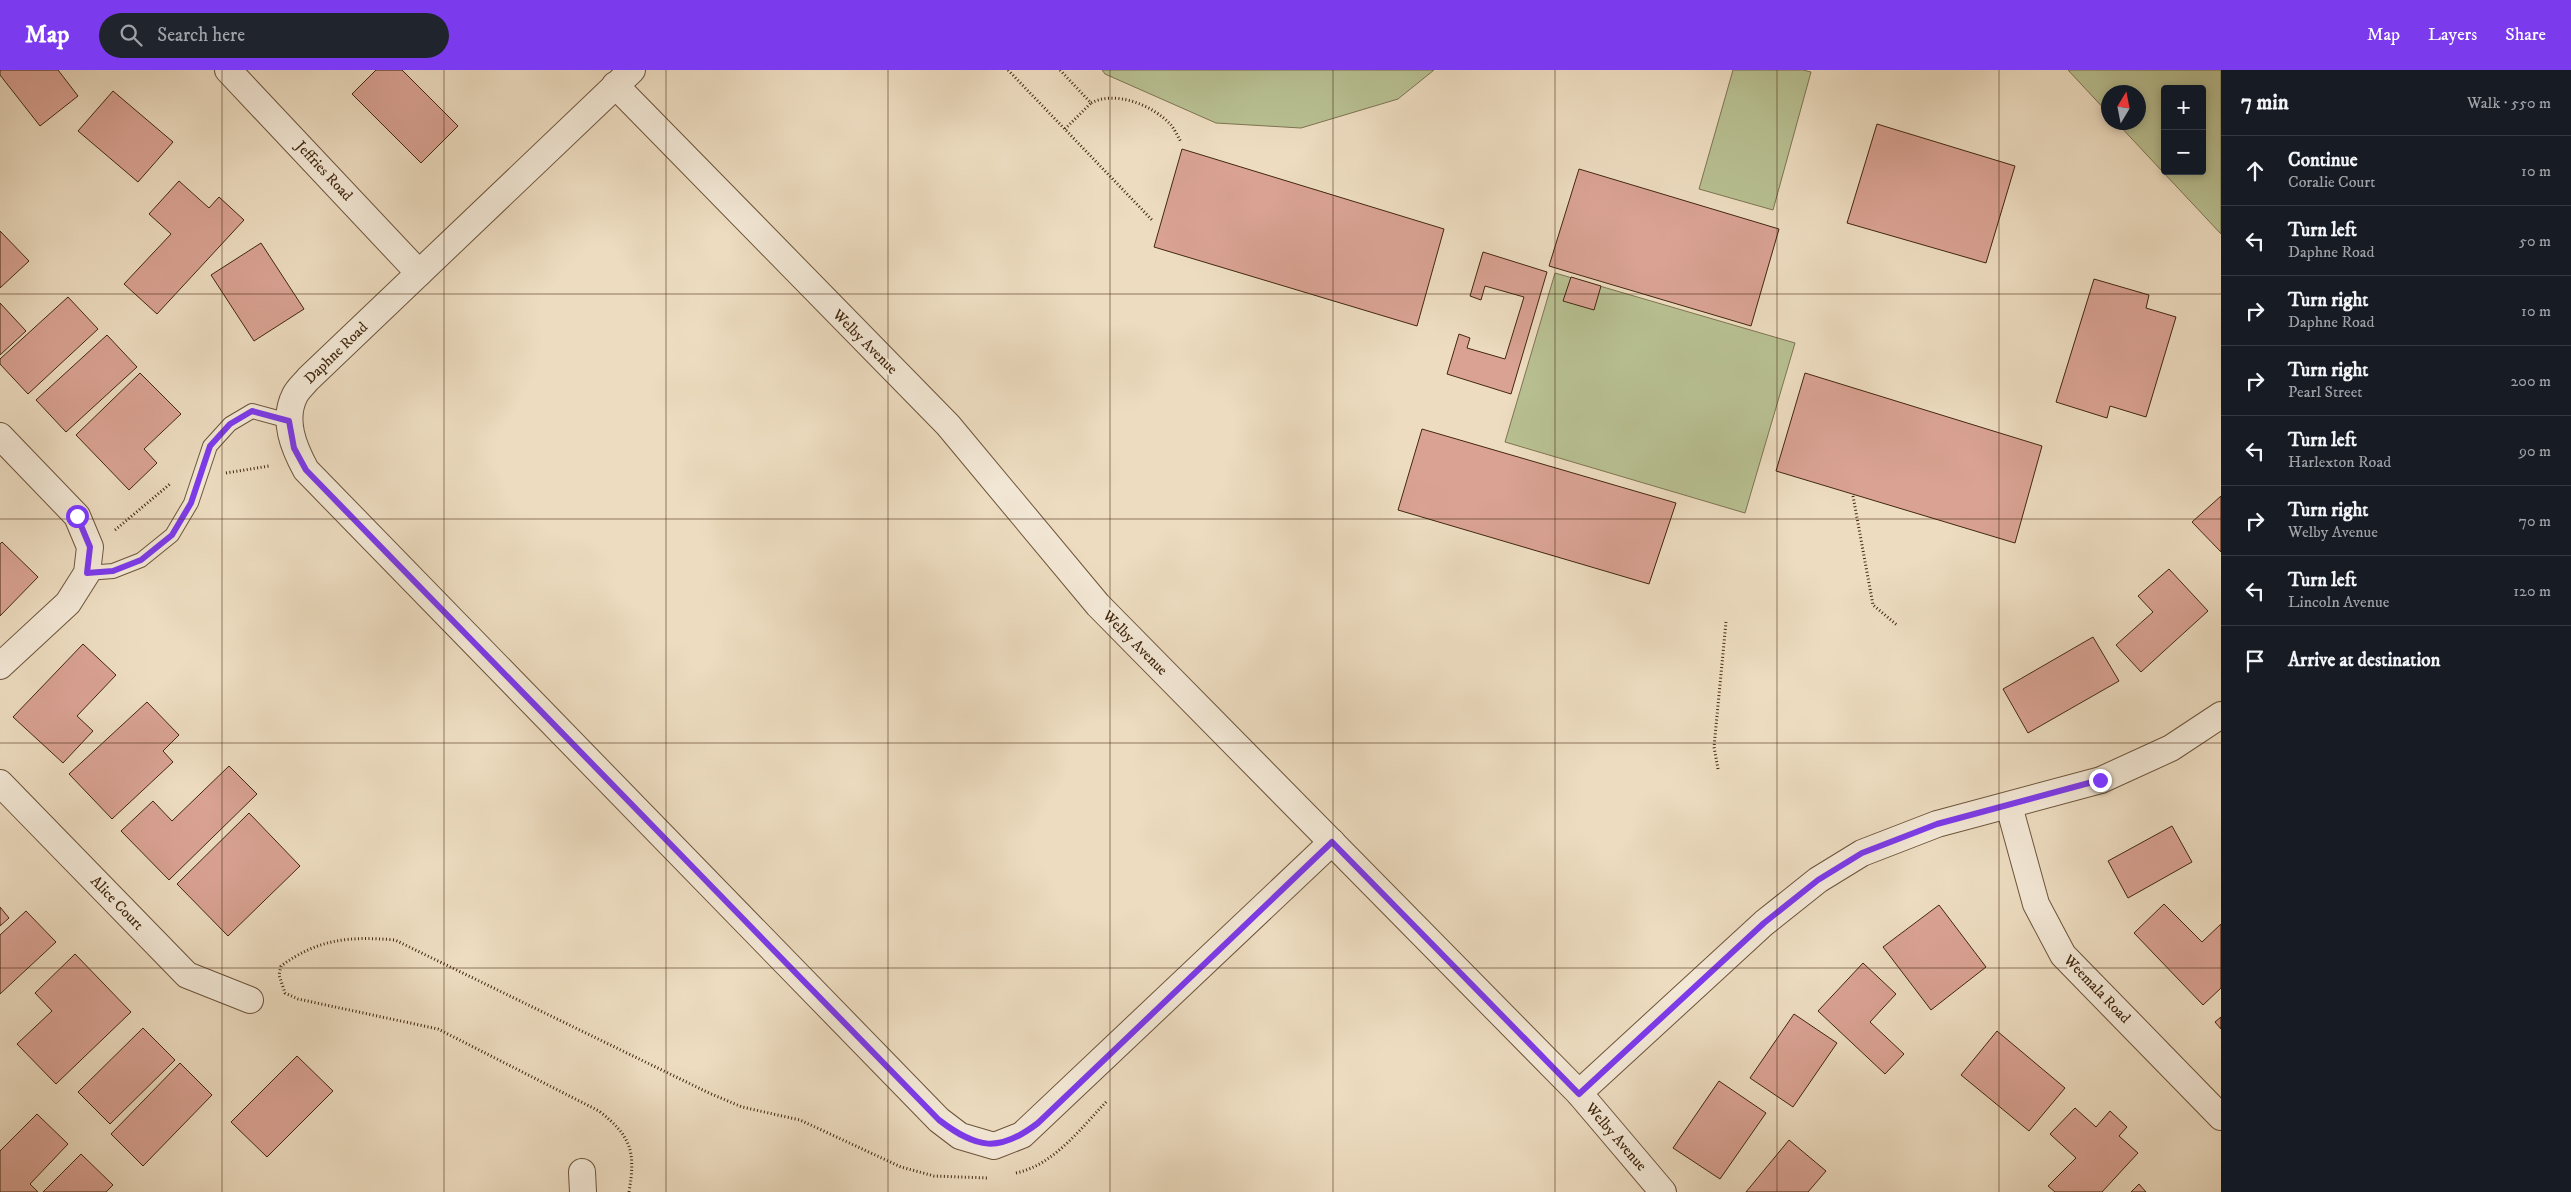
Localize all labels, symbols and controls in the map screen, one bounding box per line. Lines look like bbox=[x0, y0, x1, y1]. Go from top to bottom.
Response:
search box bbox=[99, 13, 449, 58]
text: Map bbox=[25, 20, 69, 50]
icon: search bbox=[117, 21, 145, 49]
text: Search here bbox=[157, 24, 245, 47]
text: Map bbox=[2367, 24, 2400, 46]
text: Layers bbox=[2428, 24, 2477, 46]
text: Share bbox=[2505, 24, 2546, 46]
north arrow bbox=[2101, 85, 2146, 130]
map controls bbox=[2161, 85, 2206, 175]
button: + bbox=[2161, 85, 2206, 130]
text: 7 min bbox=[2241, 90, 2289, 116]
text: Walk · 550 m bbox=[2467, 93, 2551, 113]
button: − bbox=[2161, 130, 2206, 175]
street label: Jeffries Road bbox=[290, 136, 357, 205]
text: Continue bbox=[2288, 149, 2358, 172]
icon: ahead bbox=[2241, 157, 2269, 185]
text: 10 m bbox=[2521, 161, 2551, 181]
text: Coralie Court bbox=[2288, 172, 2375, 192]
text: Turn left bbox=[2288, 219, 2357, 242]
icon: left bbox=[2241, 227, 2269, 255]
text: 50 m bbox=[2519, 231, 2551, 251]
text: Daphne Road bbox=[2288, 242, 2375, 262]
text: Turn right bbox=[2288, 289, 2368, 312]
icon: right bbox=[2241, 297, 2269, 325]
text: 10 m bbox=[2521, 301, 2551, 321]
street label: Welby Avenue bbox=[828, 305, 902, 379]
text: Daphne Road bbox=[2288, 312, 2375, 332]
street label: Daphne Road bbox=[300, 318, 372, 388]
text: Turn right bbox=[2288, 359, 2368, 382]
icon: right bbox=[2241, 367, 2269, 395]
text: 200 m bbox=[2510, 371, 2551, 391]
text: Pearl Street bbox=[2288, 382, 2362, 402]
text: Turn left bbox=[2288, 429, 2357, 452]
icon: left bbox=[2241, 437, 2269, 465]
text: 90 m bbox=[2519, 441, 2551, 461]
text: Harlexton Road bbox=[2288, 452, 2391, 472]
text: Turn right bbox=[2288, 499, 2368, 522]
route start bbox=[66, 505, 89, 528]
icon: right bbox=[2241, 507, 2269, 535]
text: 70 m bbox=[2519, 511, 2551, 531]
text: Welby Avenue bbox=[2288, 522, 2378, 542]
text: Turn left bbox=[2288, 569, 2357, 592]
icon: left bbox=[2241, 577, 2269, 605]
text: 120 m bbox=[2513, 581, 2551, 601]
text: Lincoln Avenue bbox=[2288, 592, 2389, 612]
street label: Welby Avenue bbox=[1098, 606, 1172, 680]
icon: arrive bbox=[2241, 647, 2269, 675]
text: Arrive at destination bbox=[2288, 649, 2440, 672]
route end bbox=[2089, 769, 2112, 792]
street label: Alice Court bbox=[86, 872, 148, 934]
street label: Weemala Road bbox=[2059, 950, 2135, 1028]
street label: Welby Avenue bbox=[1581, 1098, 1651, 1175]

